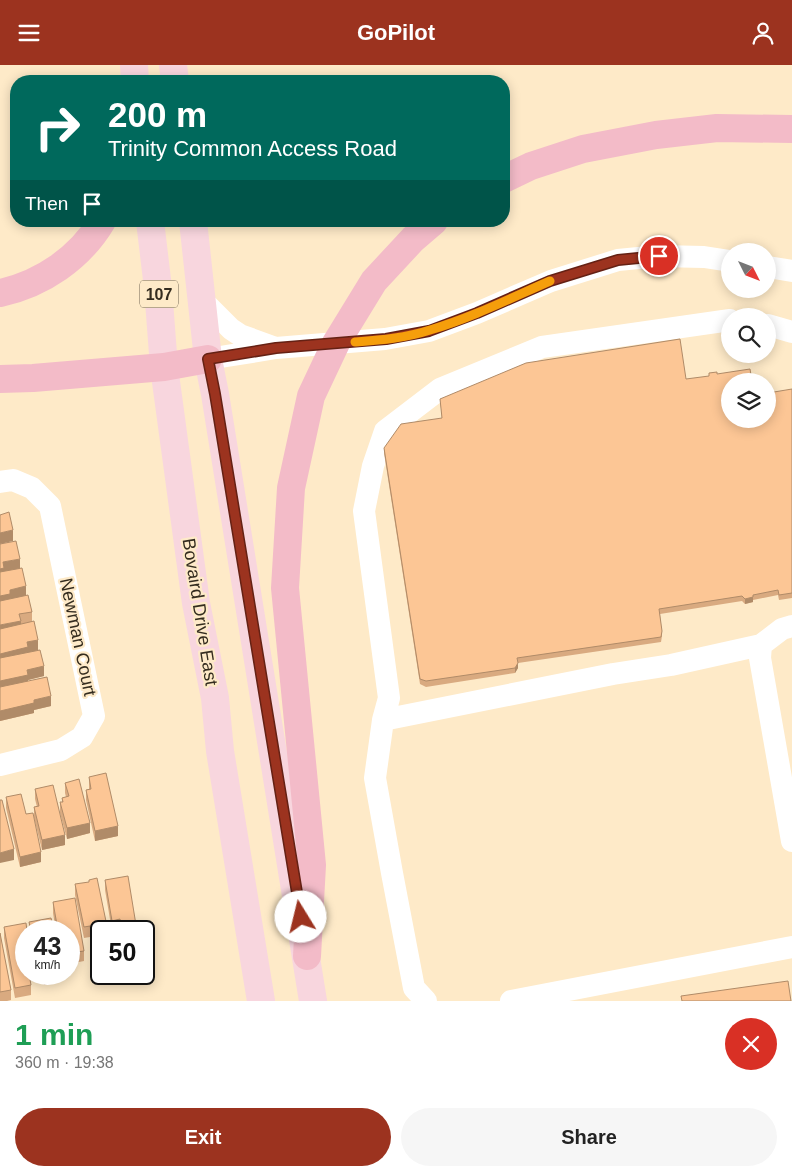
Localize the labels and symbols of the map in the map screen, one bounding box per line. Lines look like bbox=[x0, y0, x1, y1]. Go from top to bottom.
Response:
pin bbox=[638, 235, 680, 277]
north arrow bbox=[721, 243, 776, 297]
road number: 107 bbox=[140, 280, 178, 307]
street label: Bovaird Drive East bbox=[178, 537, 222, 687]
street label: Newman Court bbox=[56, 576, 100, 698]
position arrow bbox=[274, 890, 326, 942]
speed limit sign: 50 bbox=[90, 920, 155, 985]

